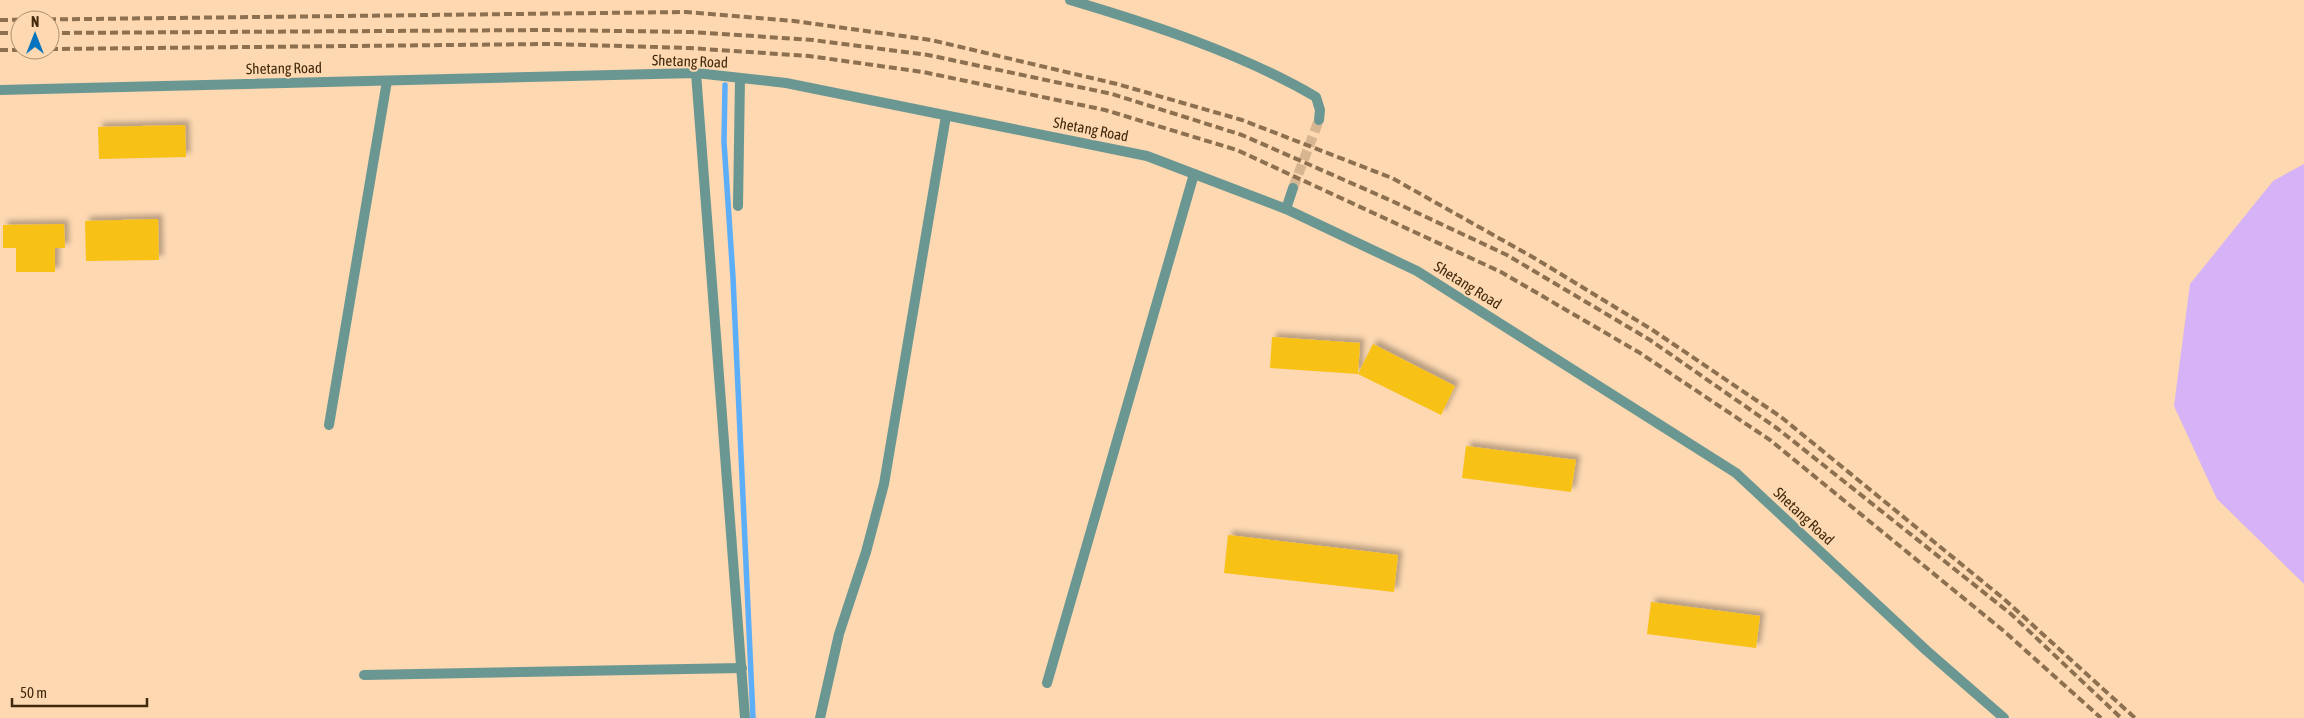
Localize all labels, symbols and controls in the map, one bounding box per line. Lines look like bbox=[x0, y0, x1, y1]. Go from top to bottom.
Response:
north arrow bbox=[10, 10, 60, 60]
text: N bbox=[31, 14, 39, 30]
street label: Shetang Road bbox=[652, 51, 728, 71]
street label: Shetang Road bbox=[246, 59, 322, 77]
street label: Shetang Road bbox=[1052, 113, 1130, 145]
street label: Shetang Road bbox=[1431, 258, 1505, 312]
street label: Shetang Road bbox=[1770, 484, 1838, 548]
scale bar bbox=[12, 676, 148, 708]
text: 50 m bbox=[20, 684, 47, 701]

